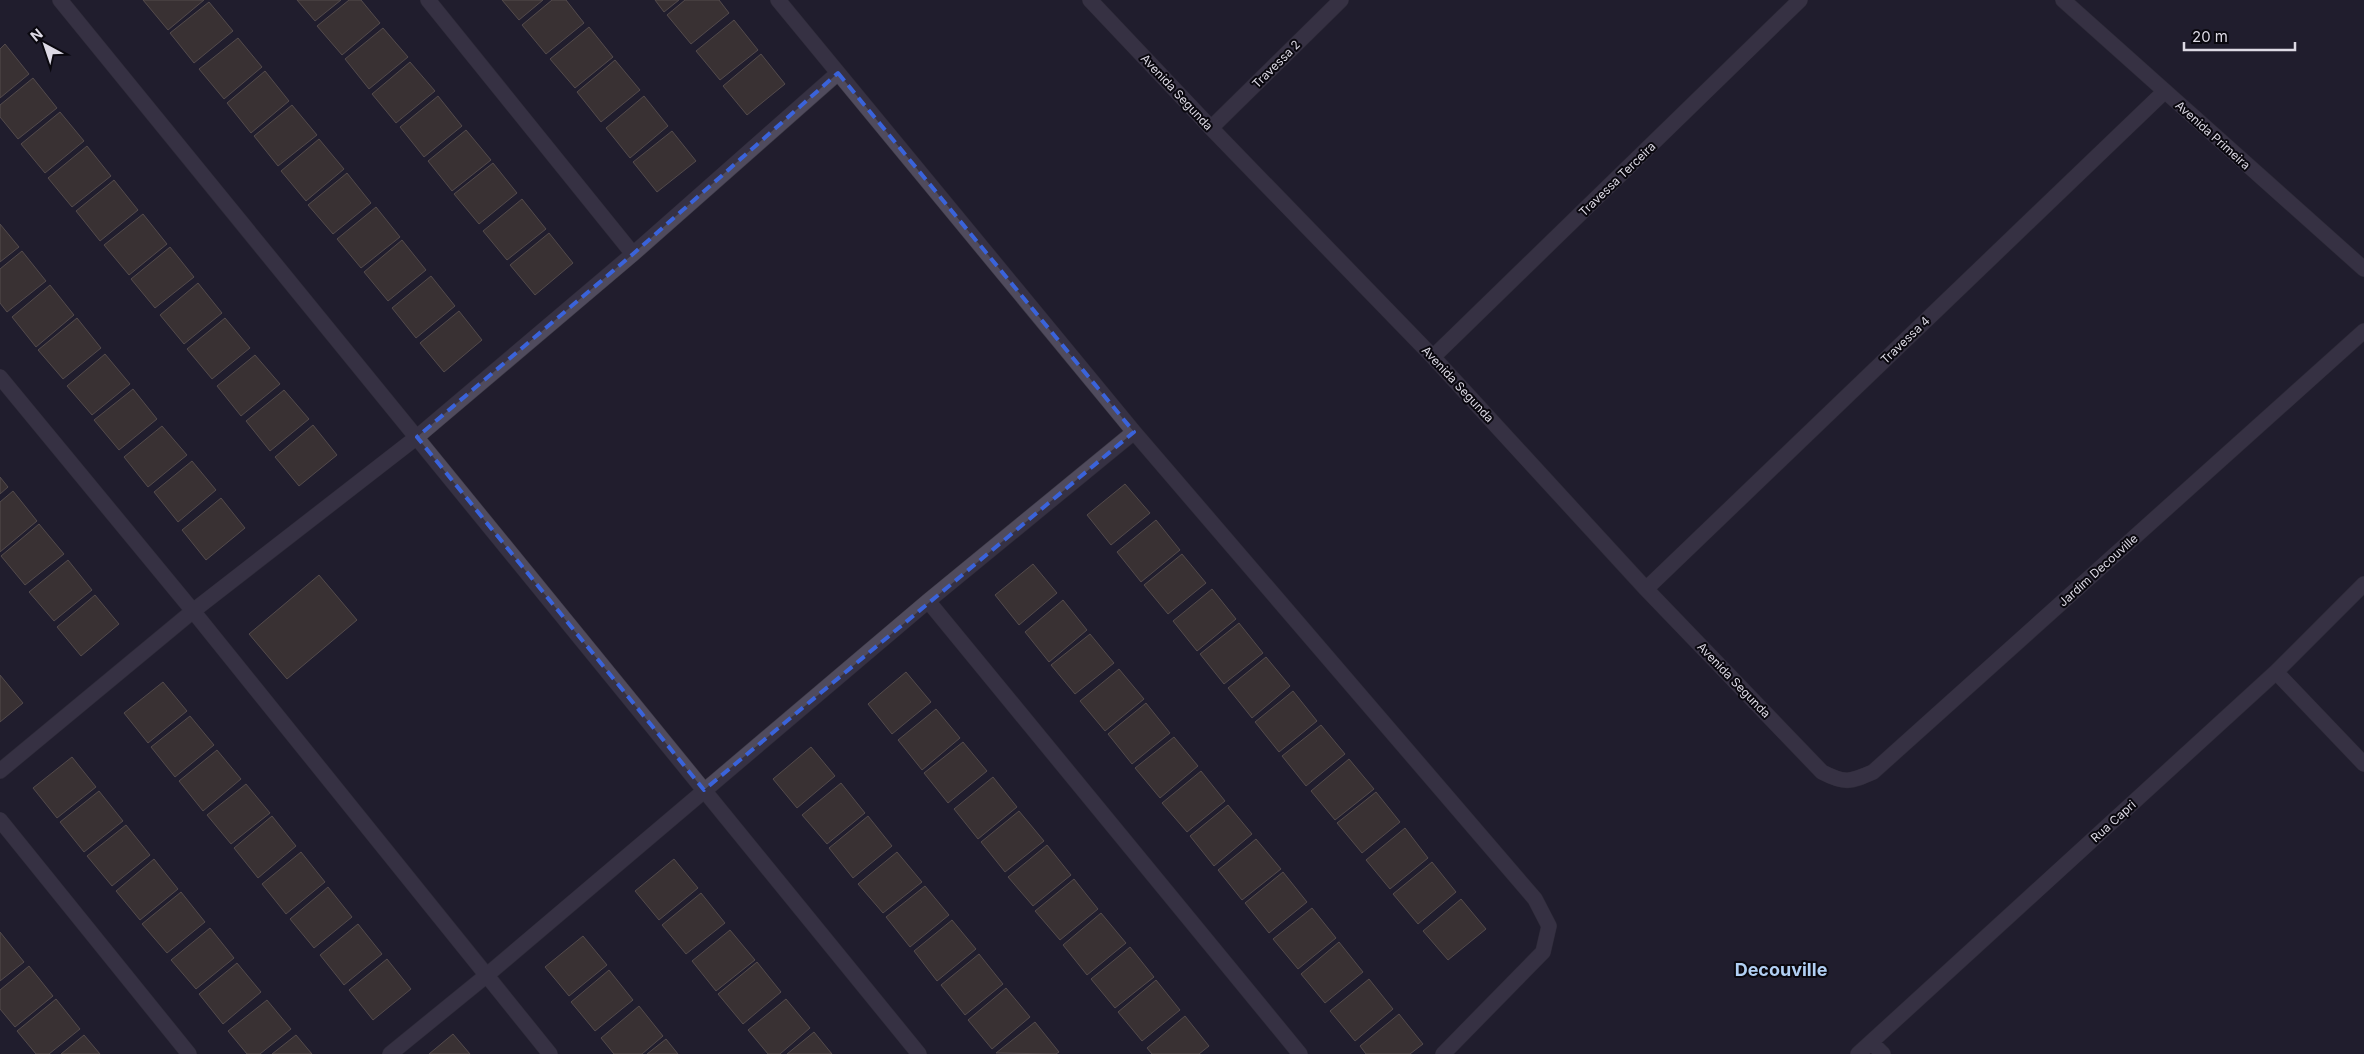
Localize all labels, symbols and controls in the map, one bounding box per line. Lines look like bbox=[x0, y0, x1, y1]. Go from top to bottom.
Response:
north arrow bbox=[20, 20, 70, 70]
scale bar bbox=[2184, 20, 2295, 52]
text: N bbox=[27, 25, 46, 45]
text: 20 m bbox=[2192, 27, 2228, 46]
street label: Travessa 2 bbox=[1249, 37, 1303, 91]
street label: Avenida Segunda bbox=[1138, 51, 1216, 133]
street label: Avenida Primeira bbox=[2173, 98, 2253, 172]
street label: Travessa Terceira bbox=[1576, 139, 1658, 219]
street label: Travessa 4 bbox=[1877, 313, 1933, 367]
street label: Avenida Segunda bbox=[1419, 343, 1497, 425]
street label: Jardim Decouville bbox=[2055, 531, 2141, 609]
street label: Avenida Segunda bbox=[1694, 639, 1774, 721]
street label: Rua Capri bbox=[2087, 797, 2139, 845]
district label: Decouville bbox=[1735, 959, 1828, 980]

